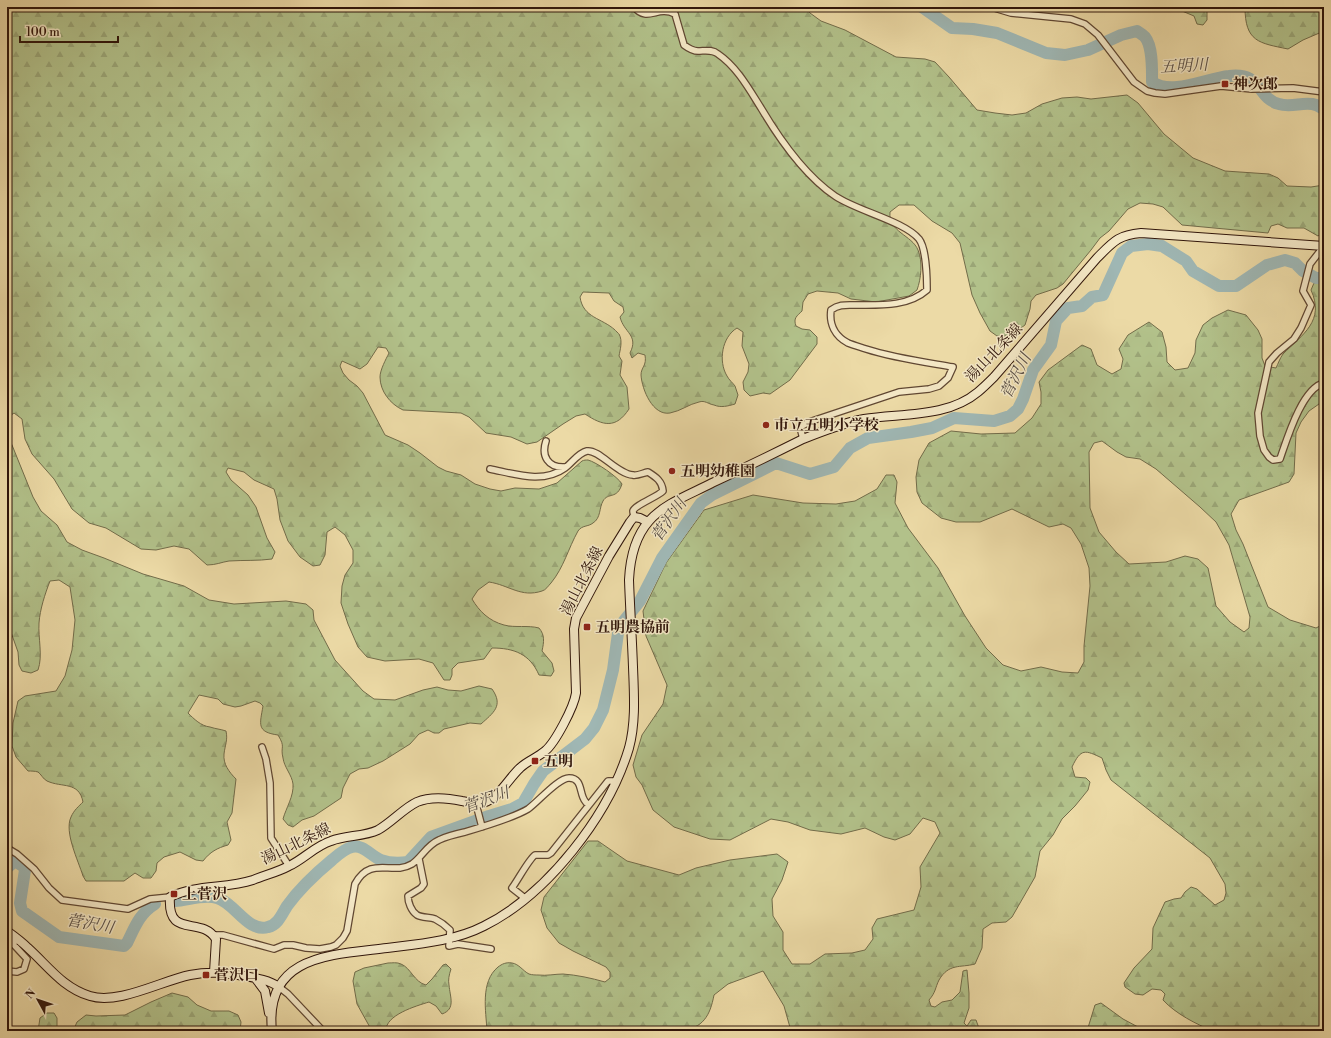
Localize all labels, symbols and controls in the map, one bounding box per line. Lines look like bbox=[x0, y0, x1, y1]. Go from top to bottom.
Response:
scale bar bbox=[20, 18, 118, 44]
text: 100 m bbox=[26, 25, 60, 40]
water label: 五明川 bbox=[1160, 55, 1210, 77]
place label: 神次郎 bbox=[1233, 75, 1278, 94]
marker: 神次郎 bbox=[1220, 79, 1230, 89]
street label: 湯山北条線 bbox=[961, 319, 1027, 387]
water label: 菅沢川 bbox=[996, 348, 1037, 402]
place label: 市立五明小学校 bbox=[774, 416, 879, 435]
marker: 市立五明小学校 bbox=[761, 420, 771, 430]
place label: 五明幼稚園 bbox=[680, 462, 755, 481]
marker: 五明幼稚園 bbox=[667, 466, 677, 476]
water label: 菅沢川 bbox=[647, 493, 692, 545]
street label: 湯山北条線 bbox=[557, 543, 607, 619]
place label: 五明農協前 bbox=[595, 618, 670, 637]
marker: 五明農協前 bbox=[582, 622, 592, 632]
place label: 五明 bbox=[543, 752, 573, 771]
marker: 五明 bbox=[530, 756, 540, 766]
water label: 菅沢川 bbox=[460, 782, 514, 818]
street label: 湯山北条線 bbox=[258, 819, 334, 869]
place label: 上菅沢 bbox=[182, 885, 227, 904]
marker: 上菅沢 bbox=[169, 889, 179, 899]
water label: 菅沢川 bbox=[65, 910, 117, 938]
place label: 菅沢口 bbox=[214, 966, 259, 985]
marker: 菅沢口 bbox=[201, 970, 211, 980]
north arrow bbox=[18, 980, 58, 1020]
text: N bbox=[23, 986, 39, 1002]

